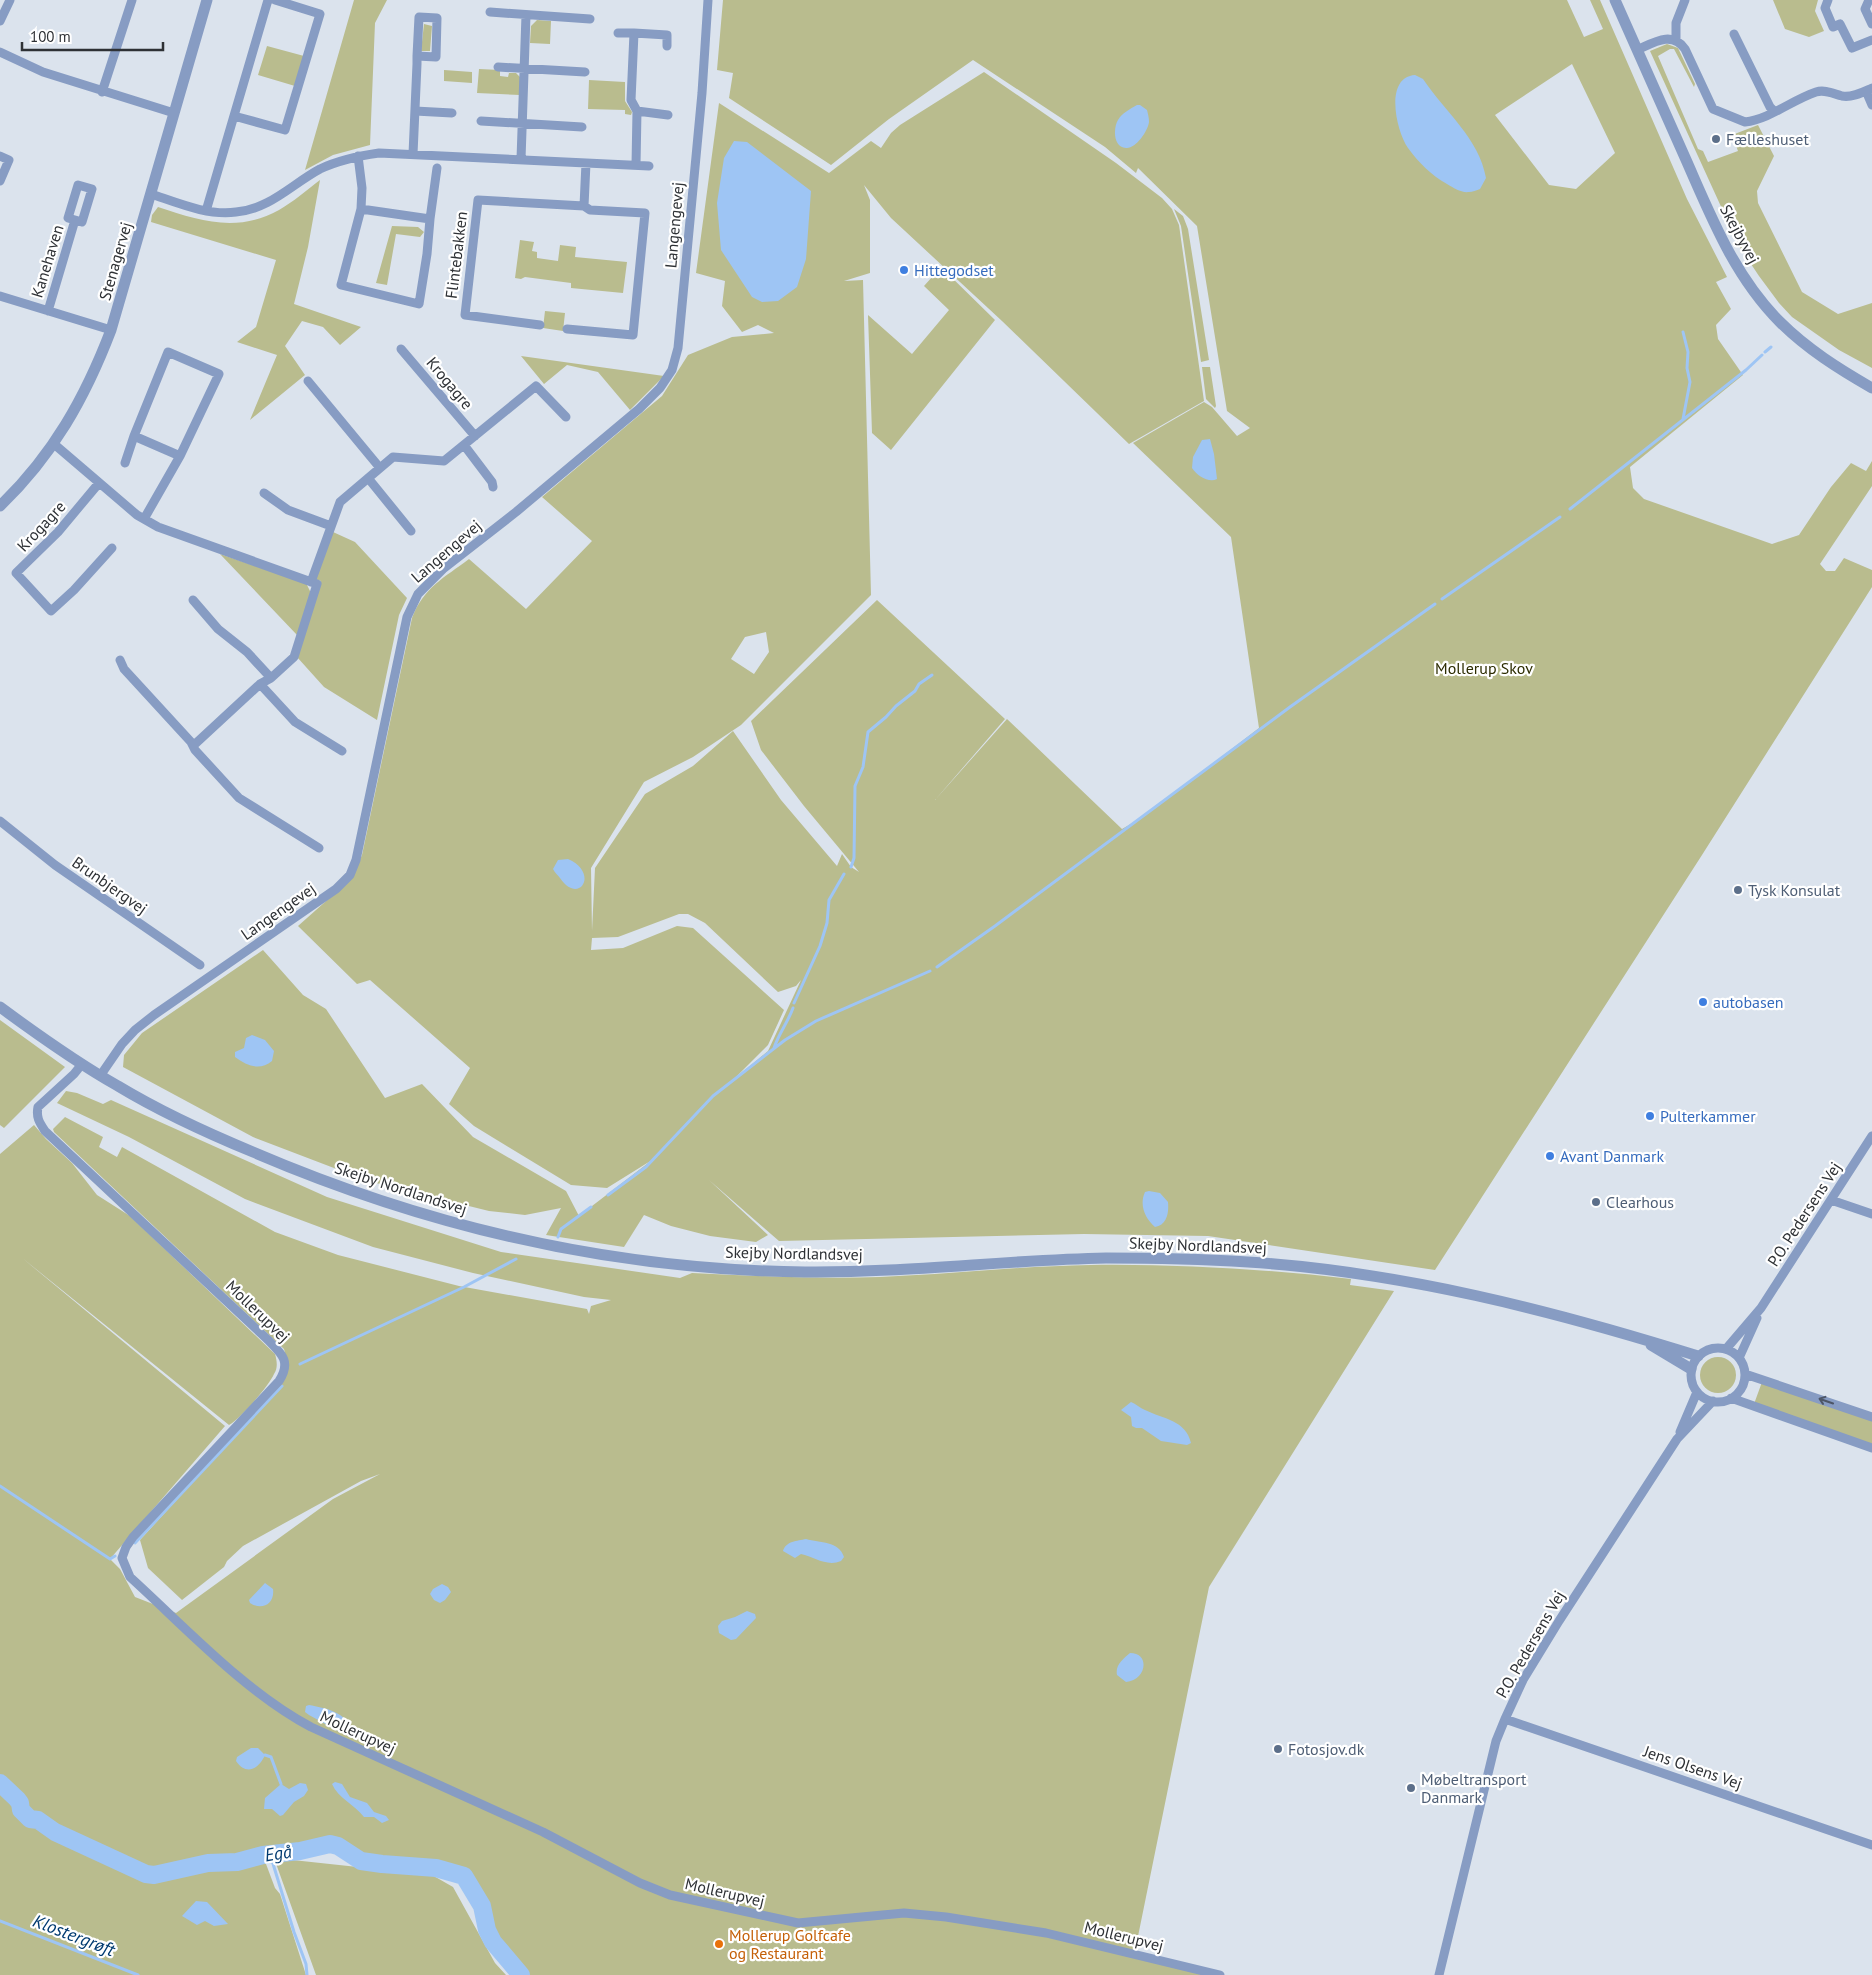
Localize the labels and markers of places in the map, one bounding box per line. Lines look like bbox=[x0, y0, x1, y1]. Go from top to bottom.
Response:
place label: Fælleshuset bbox=[1726, 129, 1809, 149]
marker: Fælleshuset bbox=[1710, 133, 1722, 145]
place label: Hittegodset bbox=[914, 260, 994, 280]
marker: Hittegodset bbox=[898, 264, 910, 276]
place label: Tysk Konsulat bbox=[1748, 880, 1841, 900]
marker: Tysk Konsulat bbox=[1732, 884, 1744, 896]
place label: autobasen bbox=[1713, 992, 1784, 1012]
marker: autobasen bbox=[1697, 996, 1709, 1008]
place label: Pulterkammer bbox=[1660, 1106, 1756, 1126]
marker: Pulterkammer bbox=[1644, 1110, 1656, 1122]
place label: Avant Danmark bbox=[1560, 1146, 1664, 1166]
marker: Avant Danmark bbox=[1544, 1150, 1556, 1162]
place label: Clearhous bbox=[1606, 1192, 1674, 1212]
marker: Clearhous bbox=[1590, 1196, 1602, 1208]
place label: Fotosjov.dk bbox=[1288, 1739, 1365, 1759]
marker: Fotosjov.dk bbox=[1272, 1743, 1284, 1755]
place label: Møbeltransport Danmark bbox=[1421, 1769, 1527, 1807]
marker: Møbeltransport Danmark bbox=[1405, 1782, 1417, 1794]
place label: Mollerup Golfcafe og Restaurant bbox=[729, 1925, 851, 1963]
marker: Mollerup Golfcafe og Restaurant bbox=[713, 1938, 725, 1950]

